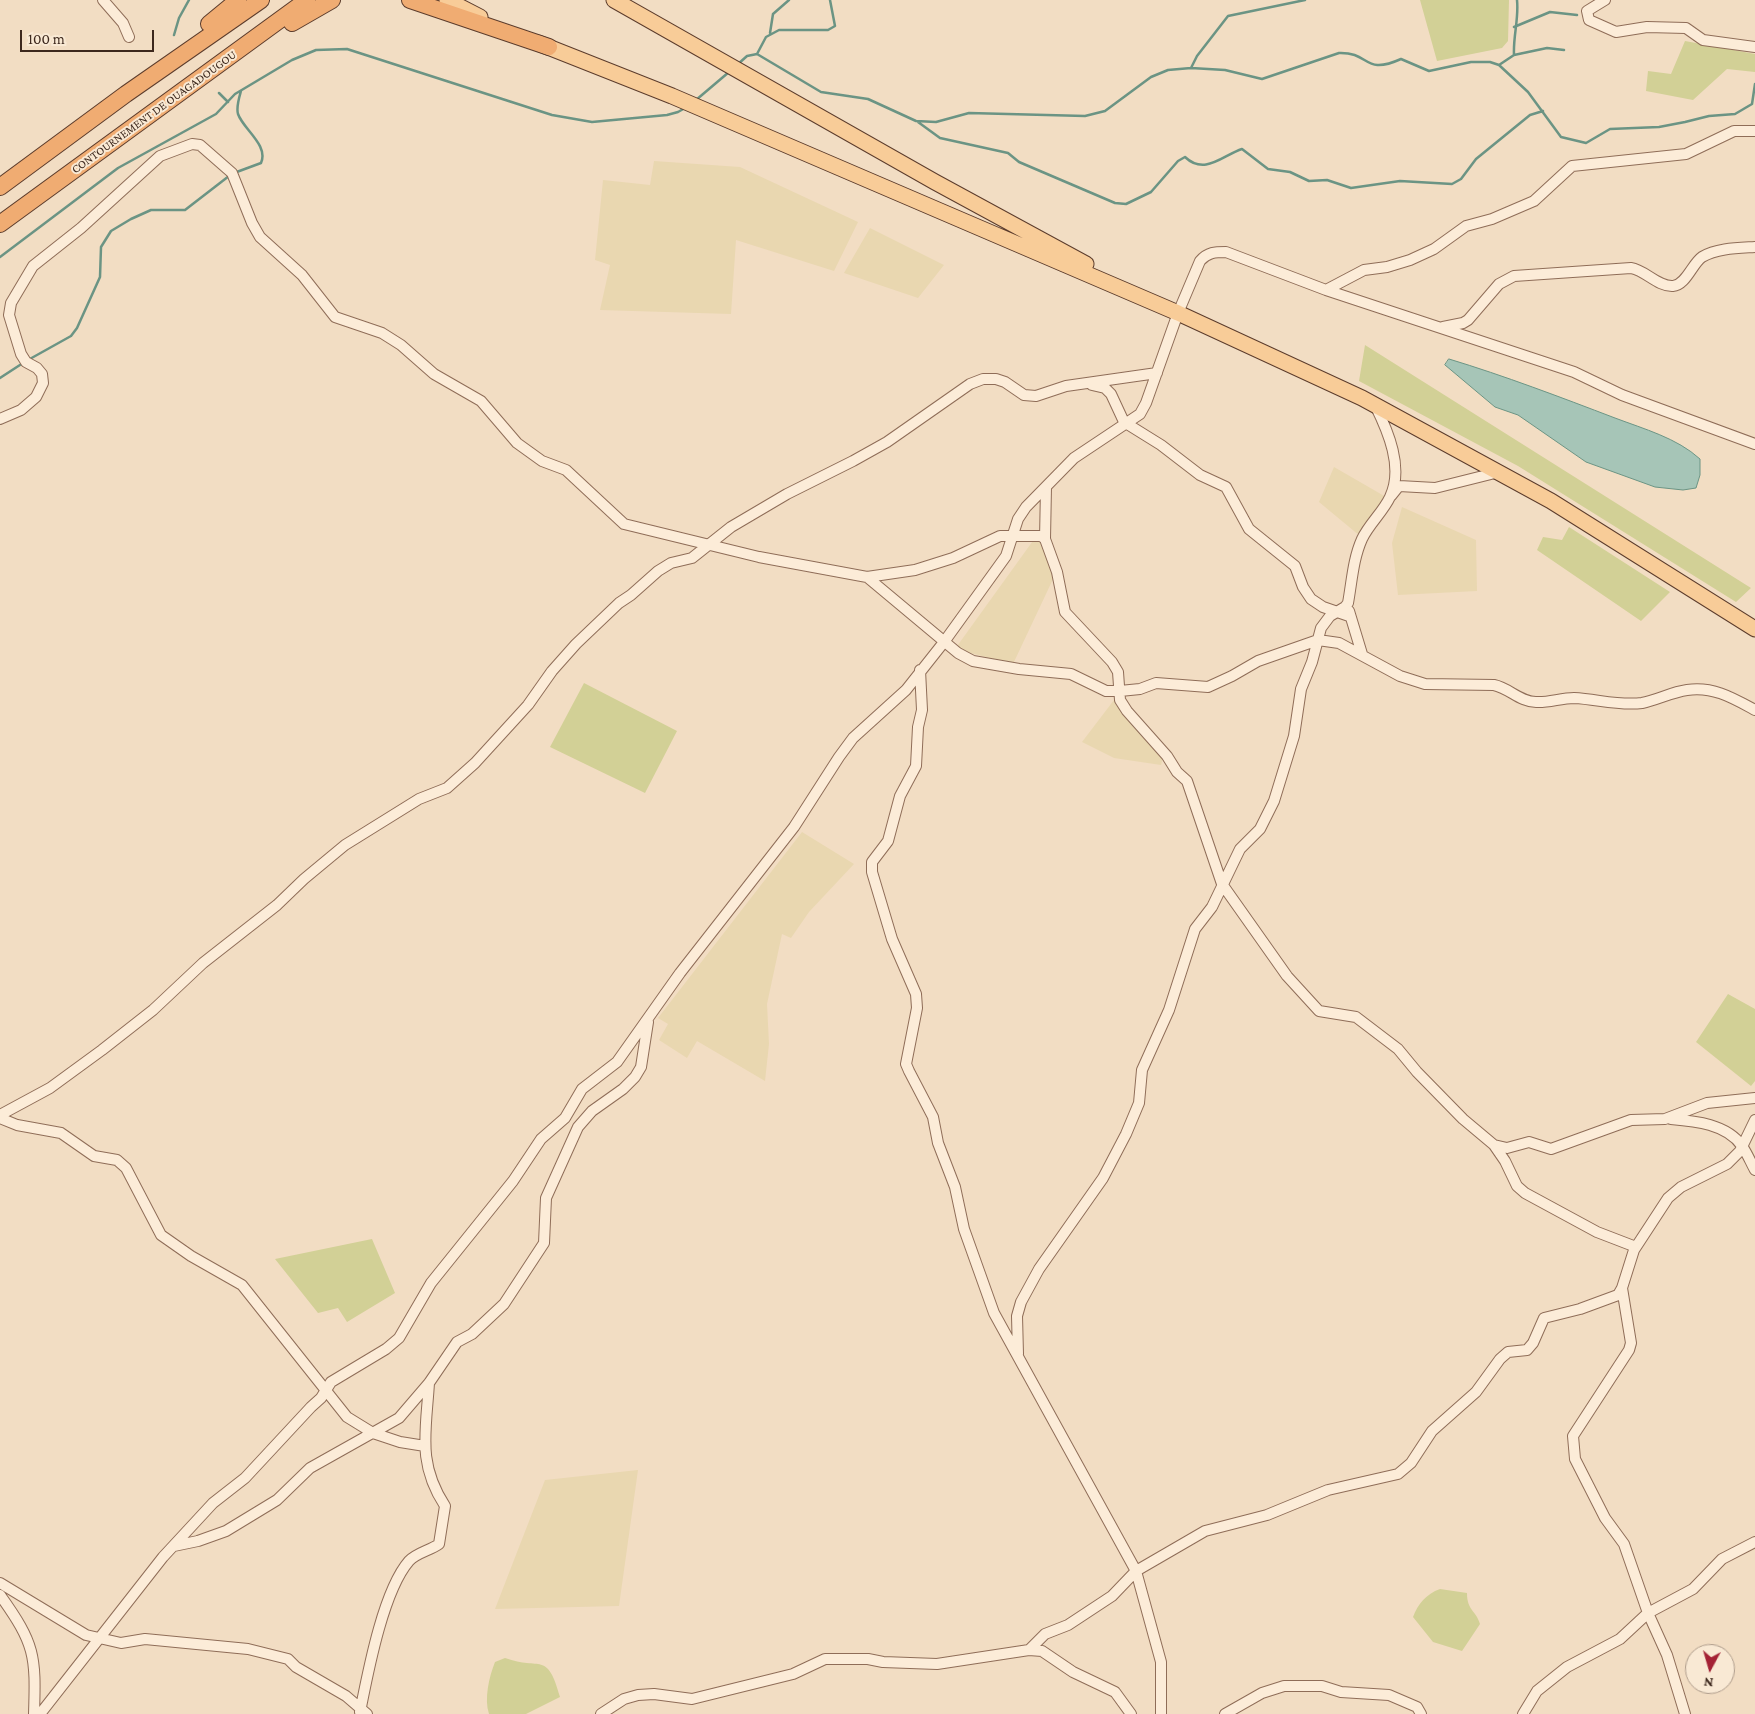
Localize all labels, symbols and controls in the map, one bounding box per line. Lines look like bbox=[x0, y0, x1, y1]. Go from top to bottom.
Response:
scale bar bbox=[22, 20, 156, 52]
text: 100 m bbox=[28, 31, 65, 47]
street label: CONTOURNEMENT DE OUAGADOUGOU bbox=[69, 47, 239, 177]
north arrow bbox=[1685, 1644, 1735, 1694]
text: N bbox=[1703, 1674, 1714, 1691]

